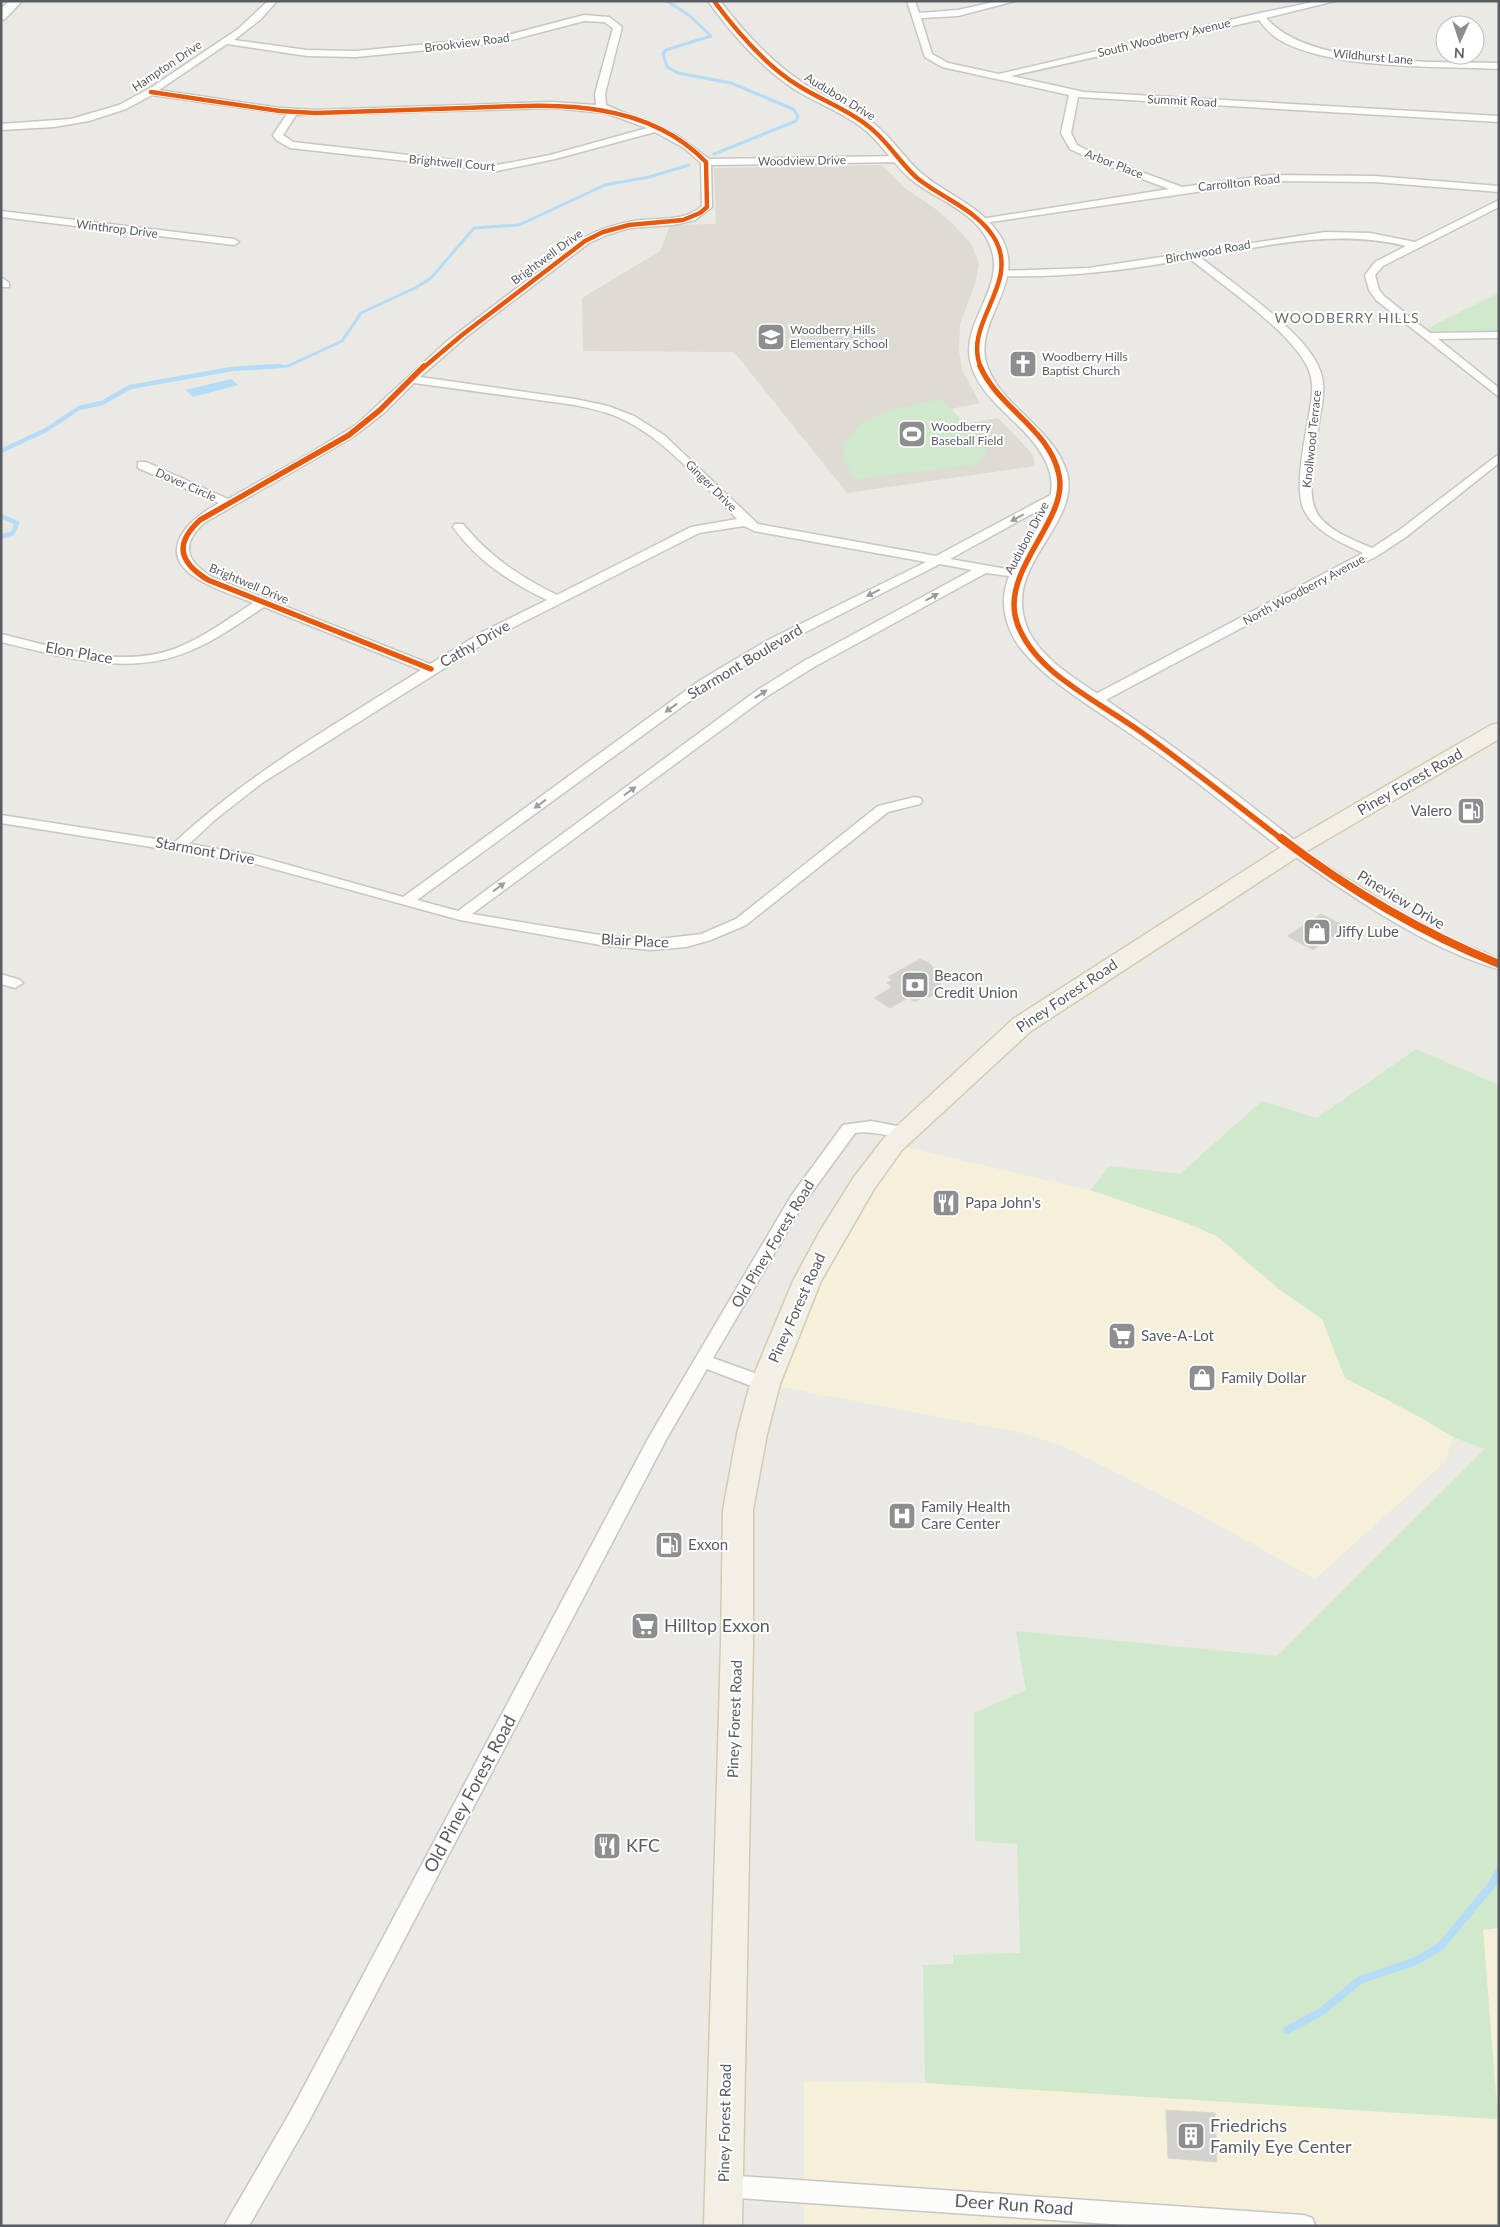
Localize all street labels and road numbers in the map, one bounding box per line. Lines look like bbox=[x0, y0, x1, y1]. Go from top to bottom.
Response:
street label: South Woodberry Avenue bbox=[1096, 15, 1232, 60]
street label: Brookview Road bbox=[424, 30, 510, 55]
street label: Hampton Drive bbox=[129, 37, 204, 94]
street label: Wildhurst Lane bbox=[1332, 46, 1414, 67]
street label: Audubon Drive bbox=[802, 70, 878, 124]
street label: Summit Road bbox=[1147, 91, 1217, 110]
street label: Arbor Place bbox=[1083, 146, 1145, 181]
street label: Brightwell Court bbox=[408, 151, 496, 174]
street label: Woodview Drive bbox=[758, 152, 846, 169]
street label: Carrollton Road bbox=[1197, 171, 1281, 194]
street label: Winthrop Drive bbox=[75, 216, 159, 241]
street label: Brightwell Drive bbox=[508, 226, 586, 288]
street label: Birchwood Road bbox=[1164, 237, 1252, 266]
street label: Knollwood Terrace bbox=[1299, 389, 1324, 488]
street label: Ginger Drive bbox=[683, 457, 740, 514]
street label: Dover Circle bbox=[153, 464, 219, 505]
street label: Audubon Drive bbox=[1001, 499, 1052, 577]
street label: North Woodberry Avenue bbox=[1240, 551, 1367, 628]
street label: Brightwell Drive bbox=[207, 560, 291, 607]
street label: Cathy Drive bbox=[436, 616, 513, 670]
street label: Starmont Boulevard bbox=[684, 620, 805, 703]
street label: Elon Place bbox=[44, 637, 114, 667]
street label: Piney Forest Road bbox=[1354, 744, 1465, 818]
street label: Starmont Drive bbox=[154, 832, 256, 868]
street label: Pineview Drive bbox=[1354, 866, 1449, 932]
street label: Blair Place bbox=[601, 929, 670, 951]
street label: Piney Forest Road bbox=[1012, 955, 1120, 1036]
street label: Old Piney Forest Road bbox=[728, 1177, 818, 1311]
street label: Piney Forest Road bbox=[765, 1250, 829, 1366]
street label: Piney Forest Road bbox=[723, 1660, 745, 1778]
street label: Old Piney Forest Road bbox=[418, 1711, 520, 1876]
street label: Piney Forest Road bbox=[714, 2064, 734, 2182]
street label: Deer Run Road bbox=[954, 2189, 1074, 2219]

